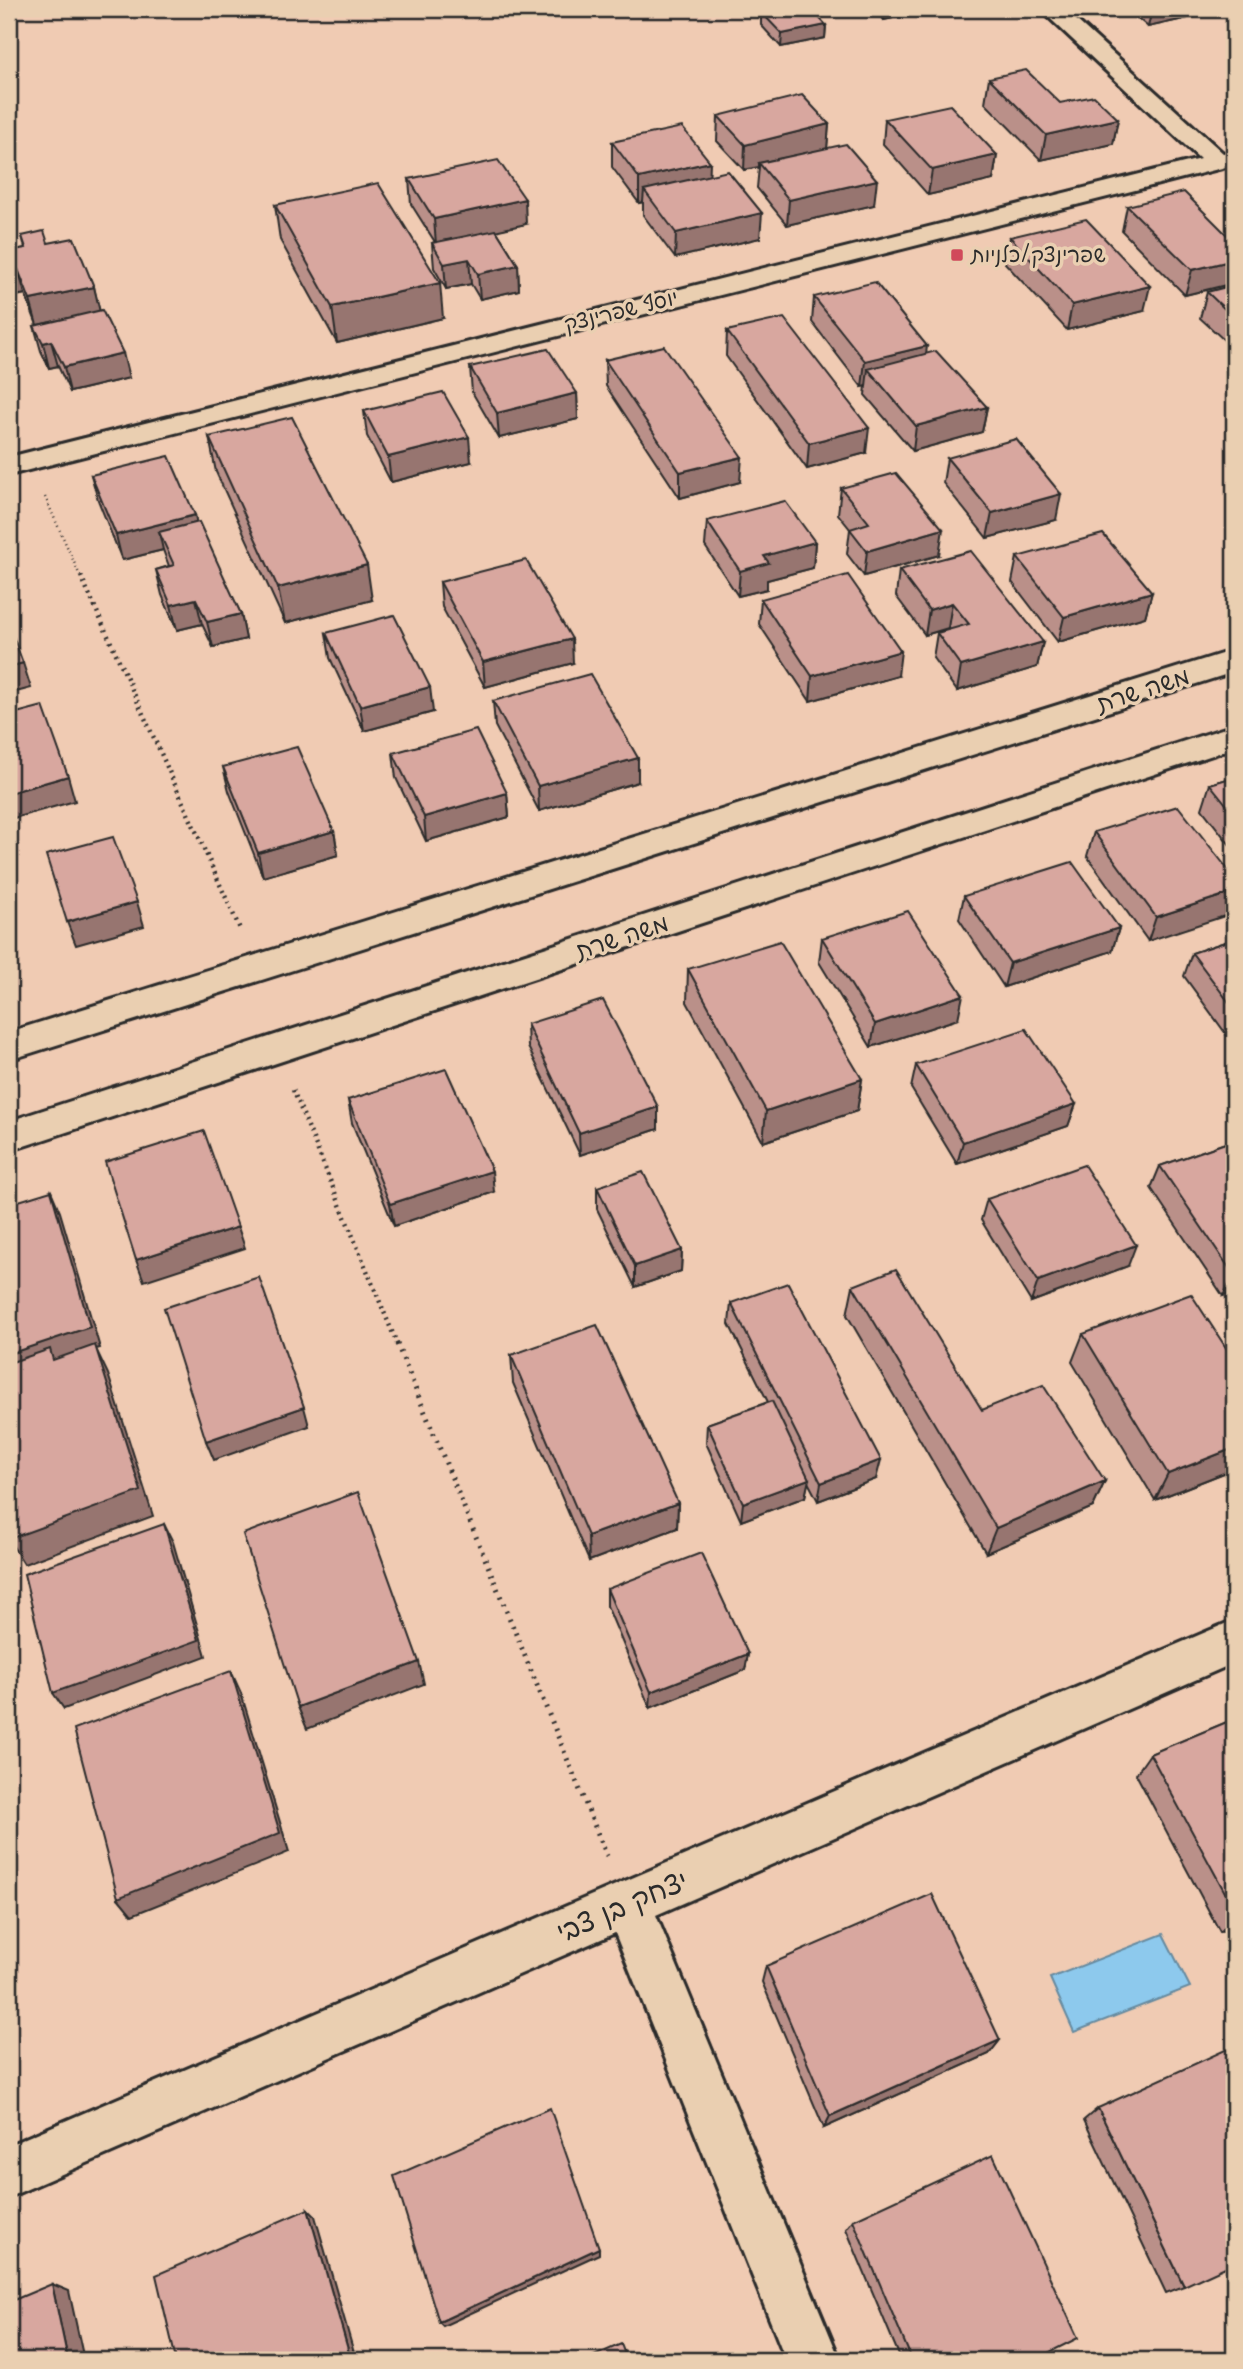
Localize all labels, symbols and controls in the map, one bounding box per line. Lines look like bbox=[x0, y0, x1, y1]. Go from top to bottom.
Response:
place label: שפרינצק/כלניות bbox=[969, 240, 1106, 268]
marker: שפרינצק/כלניות bbox=[949, 247, 965, 263]
street label: יוסף שפרינצק bbox=[561, 282, 681, 338]
street label: משה שרת bbox=[1090, 659, 1193, 719]
street label: משה שרת bbox=[569, 906, 672, 966]
street label: יצחק בן צבי bbox=[550, 1861, 693, 1950]

